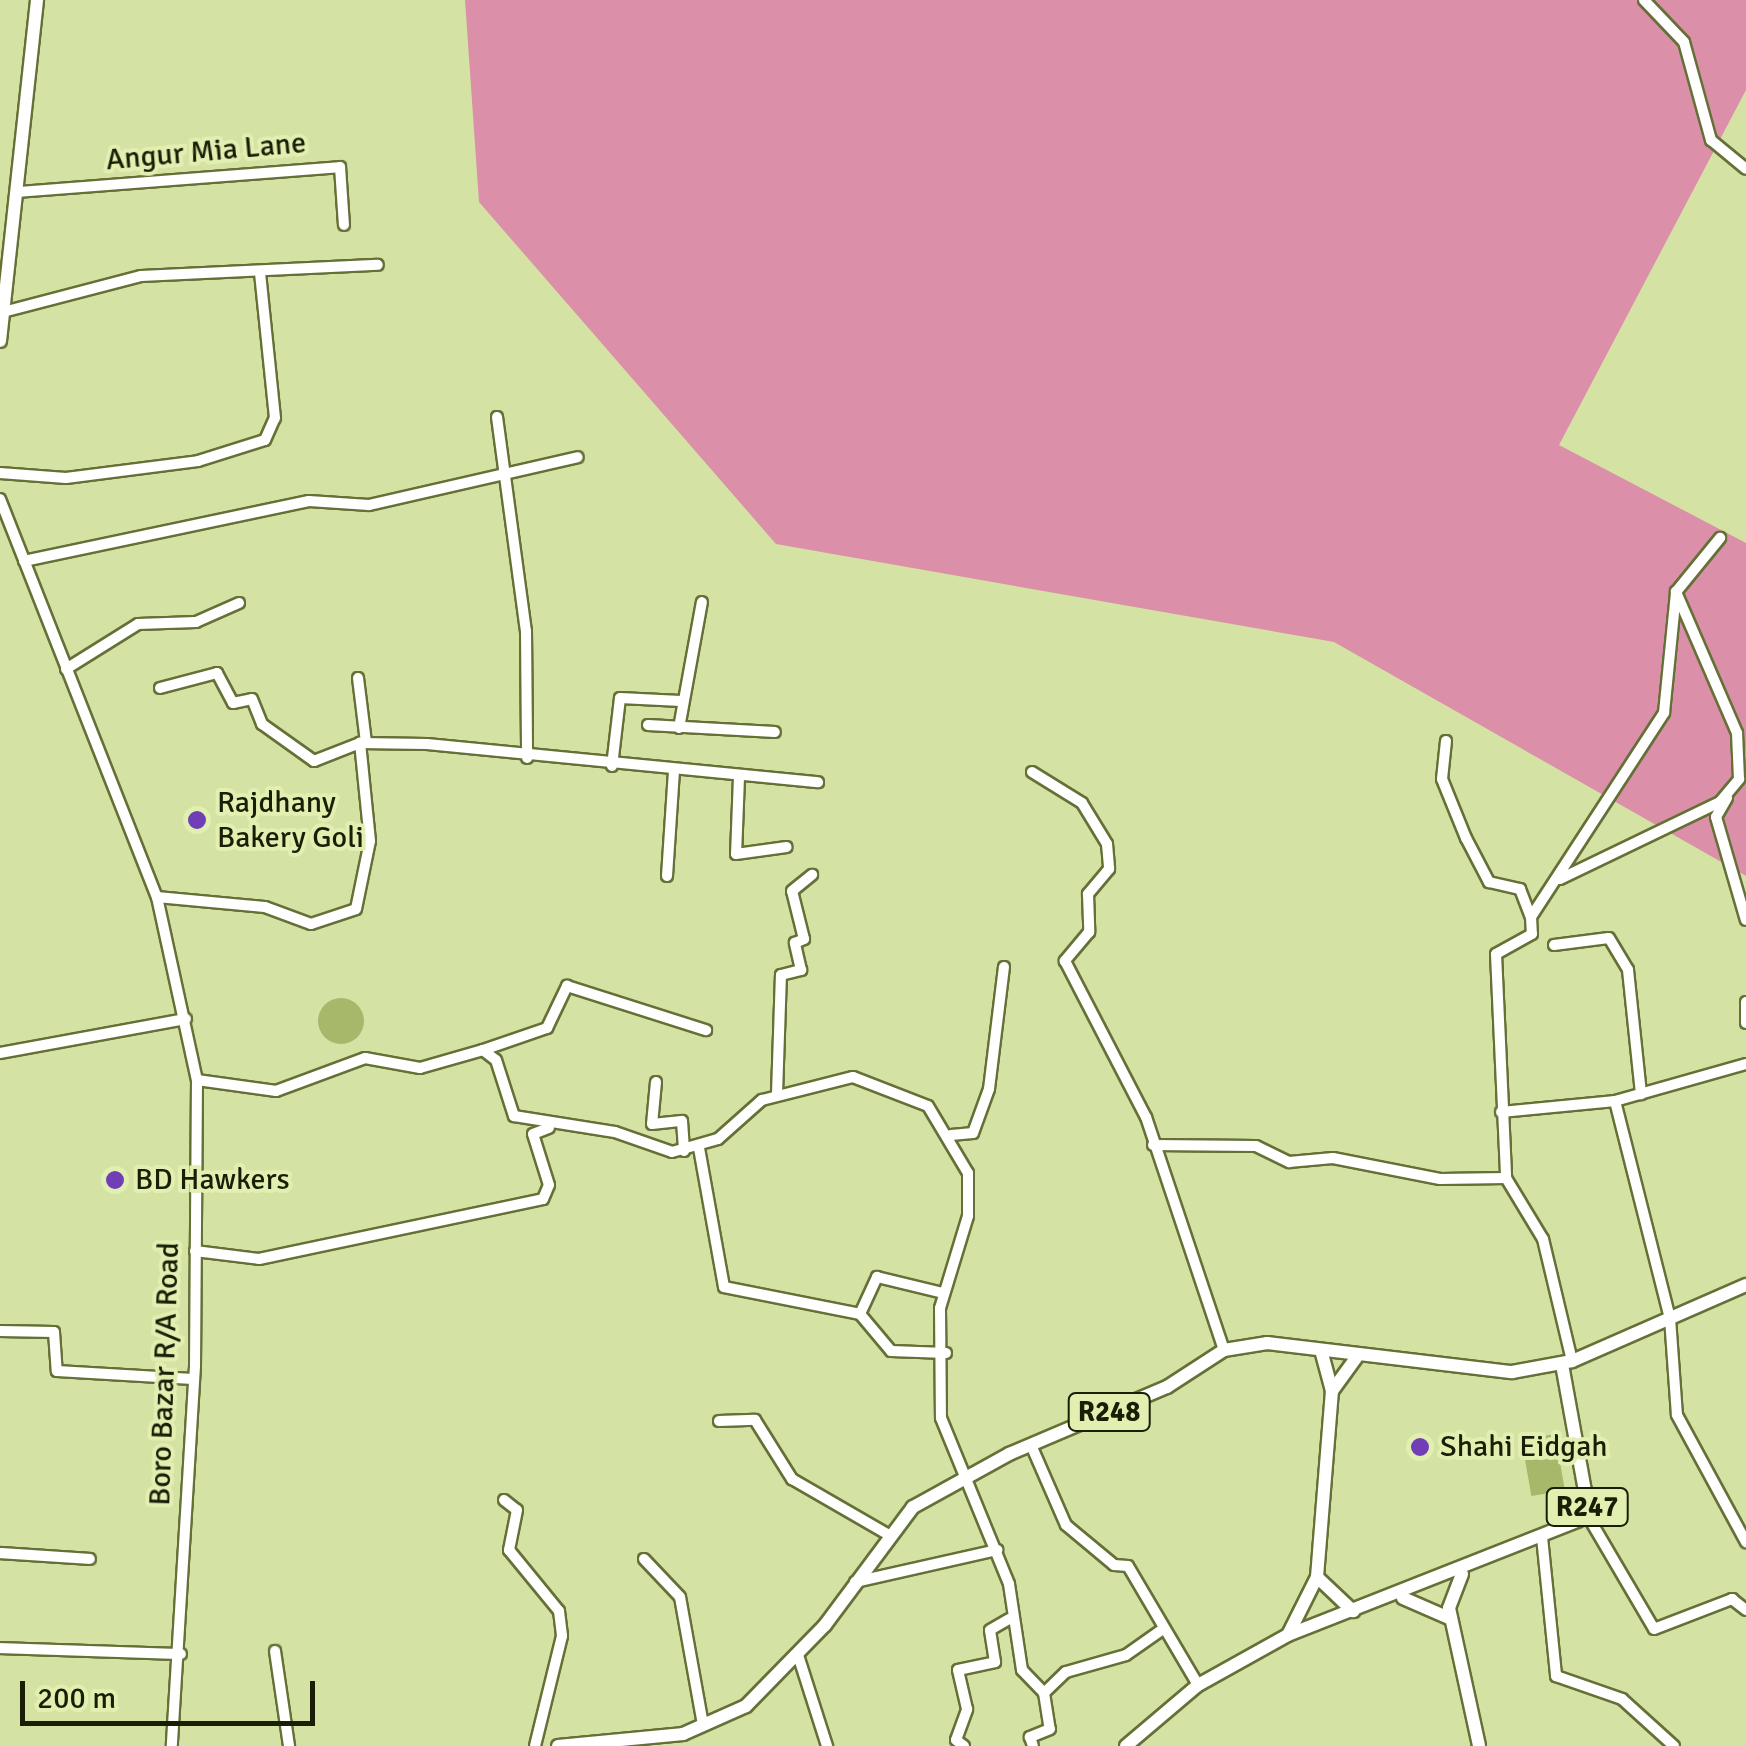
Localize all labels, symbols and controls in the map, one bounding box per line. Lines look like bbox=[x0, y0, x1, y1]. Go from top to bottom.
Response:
street label: Angur Mia Lane bbox=[104, 125, 308, 179]
place label: Rajdhany Bakery Goli bbox=[217, 785, 364, 856]
marker: Rajdhany Bakery Goli bbox=[186, 809, 208, 831]
place label: BD Hawkers bbox=[135, 1162, 290, 1198]
marker: BD Hawkers bbox=[104, 1169, 126, 1191]
street label: Boro Bazar R/A Road bbox=[142, 1242, 188, 1506]
road number: R248 bbox=[1066, 1389, 1152, 1435]
place label: Shahi Eidgah bbox=[1440, 1429, 1608, 1465]
marker: Shahi Eidgah bbox=[1409, 1436, 1431, 1458]
road number: R247 bbox=[1544, 1484, 1630, 1530]
scale bar bbox=[25, 1661, 320, 1723]
text: 200 m bbox=[37, 1680, 116, 1717]

